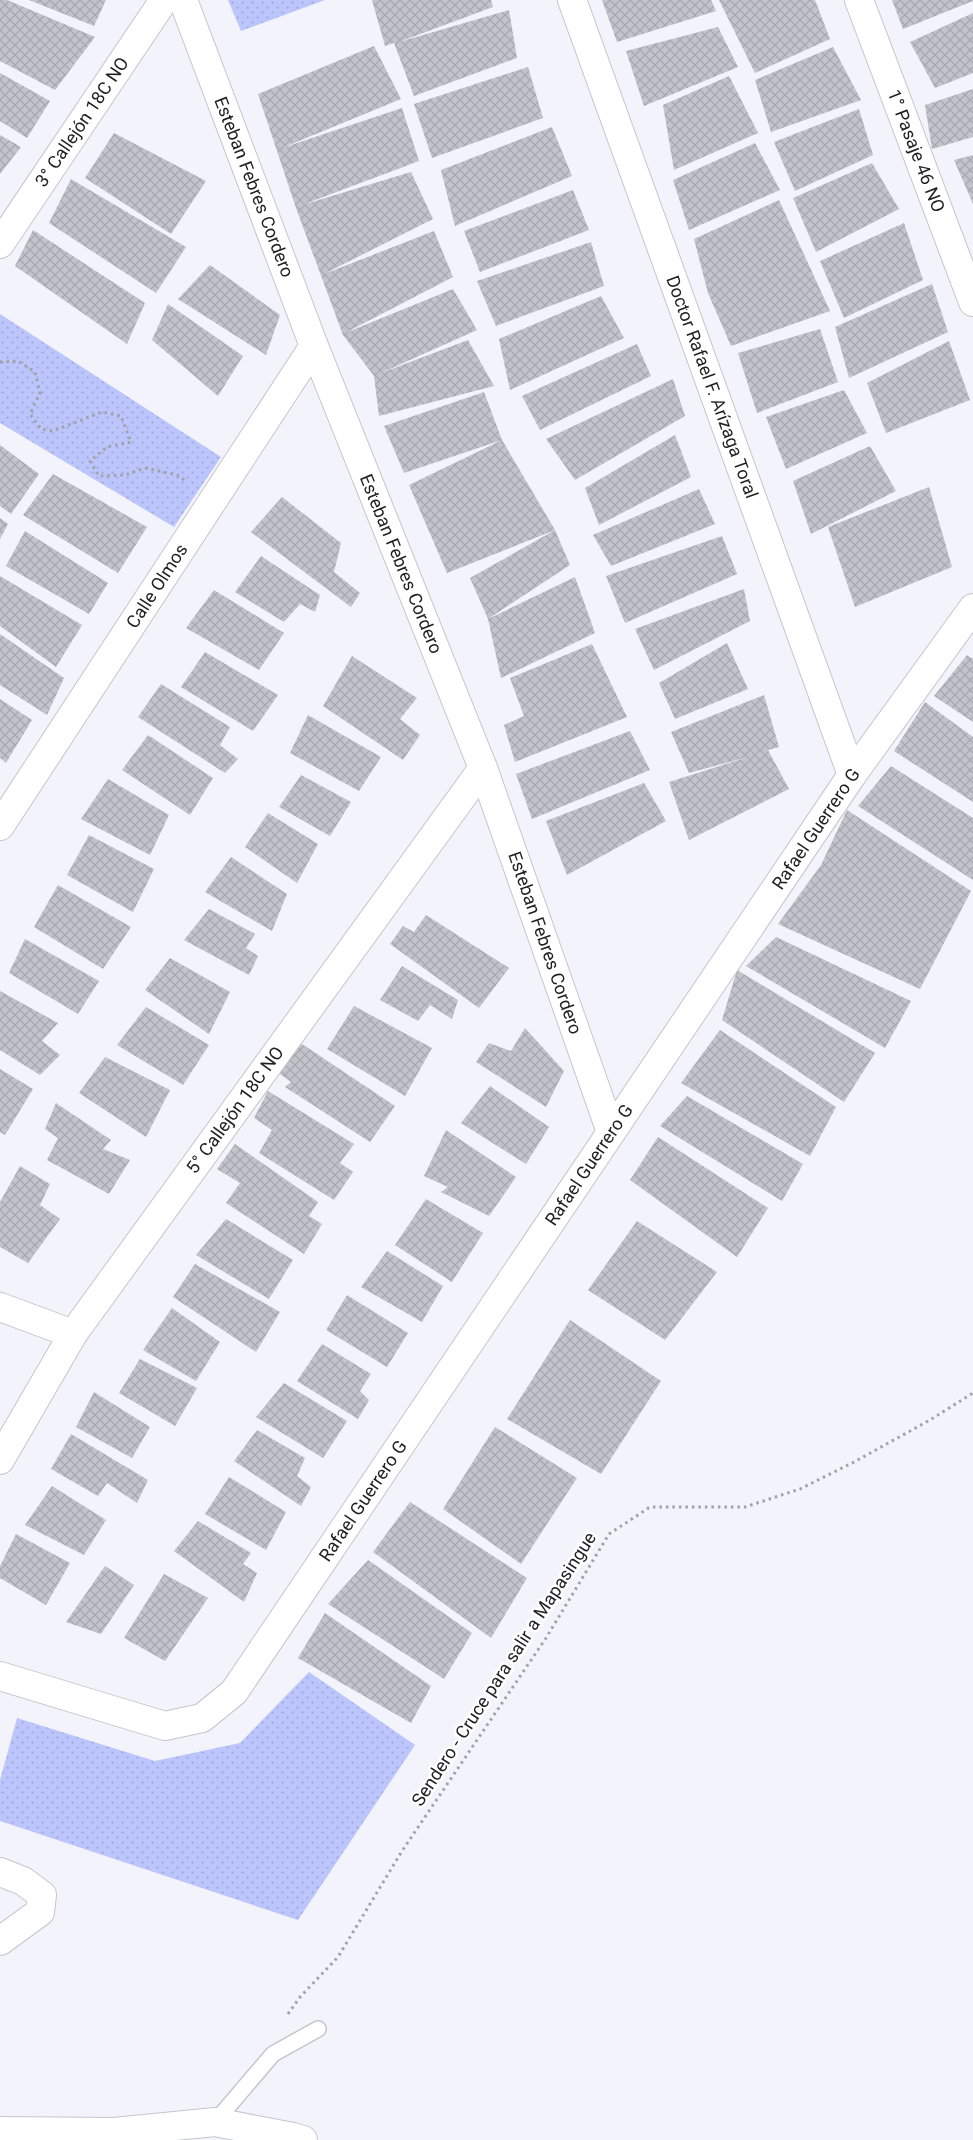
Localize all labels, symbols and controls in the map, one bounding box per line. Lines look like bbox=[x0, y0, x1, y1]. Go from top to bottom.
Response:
street label: 3° Callejón 18C NO bbox=[30, 53, 133, 190]
street label: 1° Pasaje 46 NO bbox=[883, 87, 950, 215]
street label: Esteban Febres Cordero bbox=[210, 94, 299, 280]
street label: Doctor Rafael F. Arízaga Toral bbox=[662, 273, 763, 501]
street label: Esteban Febres Cordero bbox=[356, 471, 447, 657]
street label: Calle Olmos bbox=[122, 540, 192, 632]
street label: Rafael Guerrero G bbox=[767, 764, 864, 893]
street label: Esteban Febres Cordero bbox=[504, 849, 587, 1037]
street label: 5° Callejón 18C NO bbox=[182, 1042, 288, 1177]
street label: Rafael Guerrero G bbox=[540, 1100, 637, 1229]
street label: Rafael Guerrero G bbox=[314, 1436, 411, 1565]
street label: Sendero - Cruce para salir a Mapasingue bbox=[407, 1528, 600, 1810]

